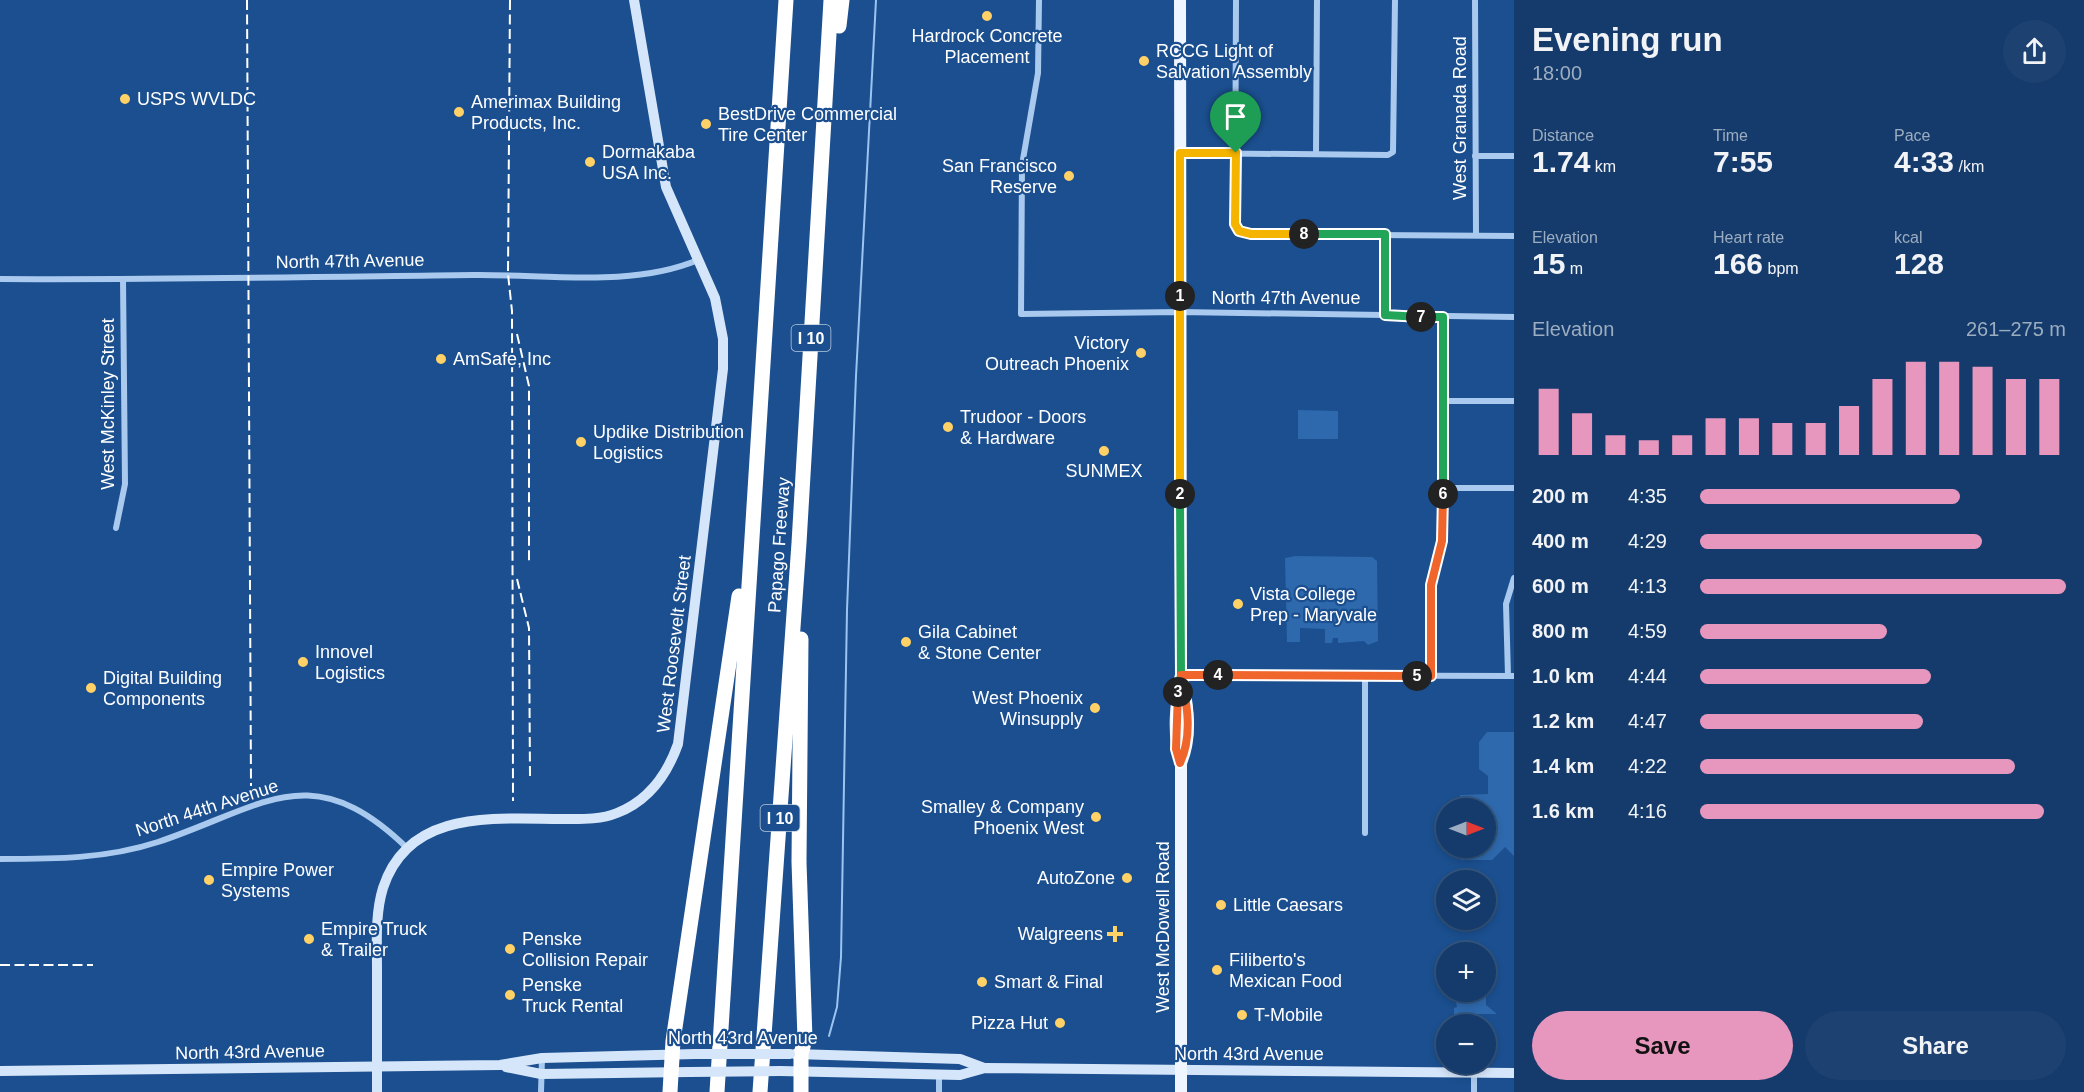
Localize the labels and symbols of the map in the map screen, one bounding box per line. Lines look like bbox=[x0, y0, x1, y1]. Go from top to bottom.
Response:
marker: Hardrock Concrete Placement bbox=[980, 9, 994, 23]
place label: Hardrock Concrete Placement bbox=[911, 26, 1063, 67]
street label: West Granada Road bbox=[1450, 36, 1470, 200]
place label: RCCG Light of Salvation Assembly bbox=[1156, 41, 1312, 82]
marker: RCCG Light of Salvation Assembly bbox=[1137, 54, 1151, 68]
place label: USPS WVLDC bbox=[137, 89, 256, 109]
pin bbox=[1210, 91, 1261, 153]
marker: USPS WVLDC bbox=[118, 92, 132, 106]
place label: Amerimax Building Products, Inc. bbox=[471, 92, 621, 133]
place label: BestDrive Commercial Tire Center bbox=[718, 104, 897, 145]
marker: Amerimax Building Products, Inc. bbox=[452, 105, 466, 119]
marker: BestDrive Commercial Tire Center bbox=[699, 117, 713, 131]
place label: Dormakaba USA Inc. bbox=[602, 142, 696, 183]
marker: Dormakaba USA Inc. bbox=[583, 155, 597, 169]
place label: San Francisco Reserve bbox=[942, 156, 1057, 197]
marker: San Francisco Reserve bbox=[1062, 169, 1076, 183]
pin: 8 bbox=[1289, 219, 1319, 249]
street label: North 47th Avenue bbox=[275, 250, 425, 272]
pin: 1 bbox=[1165, 281, 1195, 311]
street label: North 47th Avenue bbox=[1212, 288, 1360, 308]
pin: 7 bbox=[1406, 302, 1436, 332]
street label: West McKinley Street bbox=[98, 318, 118, 490]
road number: I 10 bbox=[792, 325, 830, 351]
place label: Victory Outreach Phoenix bbox=[985, 333, 1129, 374]
marker: Victory Outreach Phoenix bbox=[1134, 346, 1148, 360]
place label: AmSafe, Inc bbox=[453, 349, 551, 369]
marker: AmSafe, Inc bbox=[434, 352, 448, 366]
place label: Trudoor - Doors & Hardware bbox=[960, 407, 1086, 448]
marker: Trudoor - Doors & Hardware bbox=[941, 420, 955, 434]
place label: Updike Distribution Logistics bbox=[593, 422, 744, 463]
marker: Updike Distribution Logistics bbox=[574, 435, 588, 449]
marker: SUNMEX bbox=[1097, 444, 1111, 458]
place label: SUNMEX bbox=[1065, 461, 1143, 481]
street label: Papago Freeway bbox=[764, 476, 794, 614]
pin: 2 bbox=[1165, 479, 1195, 509]
pin: 6 bbox=[1428, 479, 1458, 509]
street label: West Roosevelt Street bbox=[653, 554, 695, 734]
place label: Vista College Prep - Maryvale bbox=[1250, 584, 1377, 625]
marker: Vista College Prep - Maryvale bbox=[1231, 597, 1245, 611]
place label: Gila Cabinet & Stone Center bbox=[918, 622, 1041, 663]
marker: Gila Cabinet & Stone Center bbox=[899, 635, 913, 649]
place label: Innovel Logistics bbox=[315, 642, 385, 683]
marker: Innovel Logistics bbox=[296, 655, 310, 669]
pin: 4 bbox=[1203, 660, 1233, 690]
pin: 5 bbox=[1402, 661, 1432, 691]
place label: Digital Building Components bbox=[103, 668, 222, 709]
pin: 3 bbox=[1163, 677, 1193, 707]
marker: Digital Building Components bbox=[84, 681, 98, 695]
place label: West Phoenix Winsupply bbox=[972, 688, 1083, 729]
marker: West Phoenix Winsupply bbox=[1088, 701, 1102, 715]
street label: North 44th Avenue bbox=[133, 776, 281, 840]
place label: Smalley & Company Phoenix West bbox=[921, 797, 1084, 838]
north arrow bbox=[1436, 798, 1496, 858]
road number: I 10 bbox=[760, 805, 800, 831]
marker: Smalley & Company Phoenix West bbox=[1089, 810, 1103, 824]
street label: West McDowell Road bbox=[1153, 841, 1173, 1013]
place label: Empire Power Systems bbox=[221, 860, 334, 901]
place label: AutoZone bbox=[1037, 868, 1115, 888]
marker: AutoZone bbox=[1120, 871, 1134, 885]
marker: Empire Power Systems bbox=[202, 873, 216, 887]
place label: Little Caesars bbox=[1233, 895, 1343, 915]
marker: Little Caesars bbox=[1214, 898, 1228, 912]
place label: Empire Truck & Trailer bbox=[321, 919, 428, 960]
place label: Walgreens bbox=[1018, 924, 1103, 944]
marker: Walgreens bbox=[1108, 927, 1122, 941]
place label: Penske Collision Repair bbox=[522, 929, 648, 970]
marker: Empire Truck & Trailer bbox=[302, 932, 316, 946]
marker: Penske Collision Repair bbox=[503, 942, 517, 956]
place label: Filiberto's Mexican Food bbox=[1229, 950, 1342, 991]
marker: Filiberto's Mexican Food bbox=[1210, 963, 1224, 977]
place label: Smart & Final bbox=[994, 972, 1103, 992]
place label: Penske Truck Rental bbox=[522, 975, 623, 1016]
marker: Smart & Final bbox=[975, 975, 989, 989]
marker: Penske Truck Rental bbox=[503, 988, 517, 1002]
place label: T-Mobile bbox=[1254, 1005, 1323, 1025]
marker: T-Mobile bbox=[1235, 1008, 1249, 1022]
place label: Pizza Hut bbox=[971, 1013, 1048, 1033]
marker: Pizza Hut bbox=[1053, 1016, 1067, 1030]
street label: North 43rd Avenue bbox=[668, 1028, 818, 1048]
street label: North 43rd Avenue bbox=[175, 1041, 325, 1063]
street label: North 43rd Avenue bbox=[1174, 1044, 1324, 1064]

